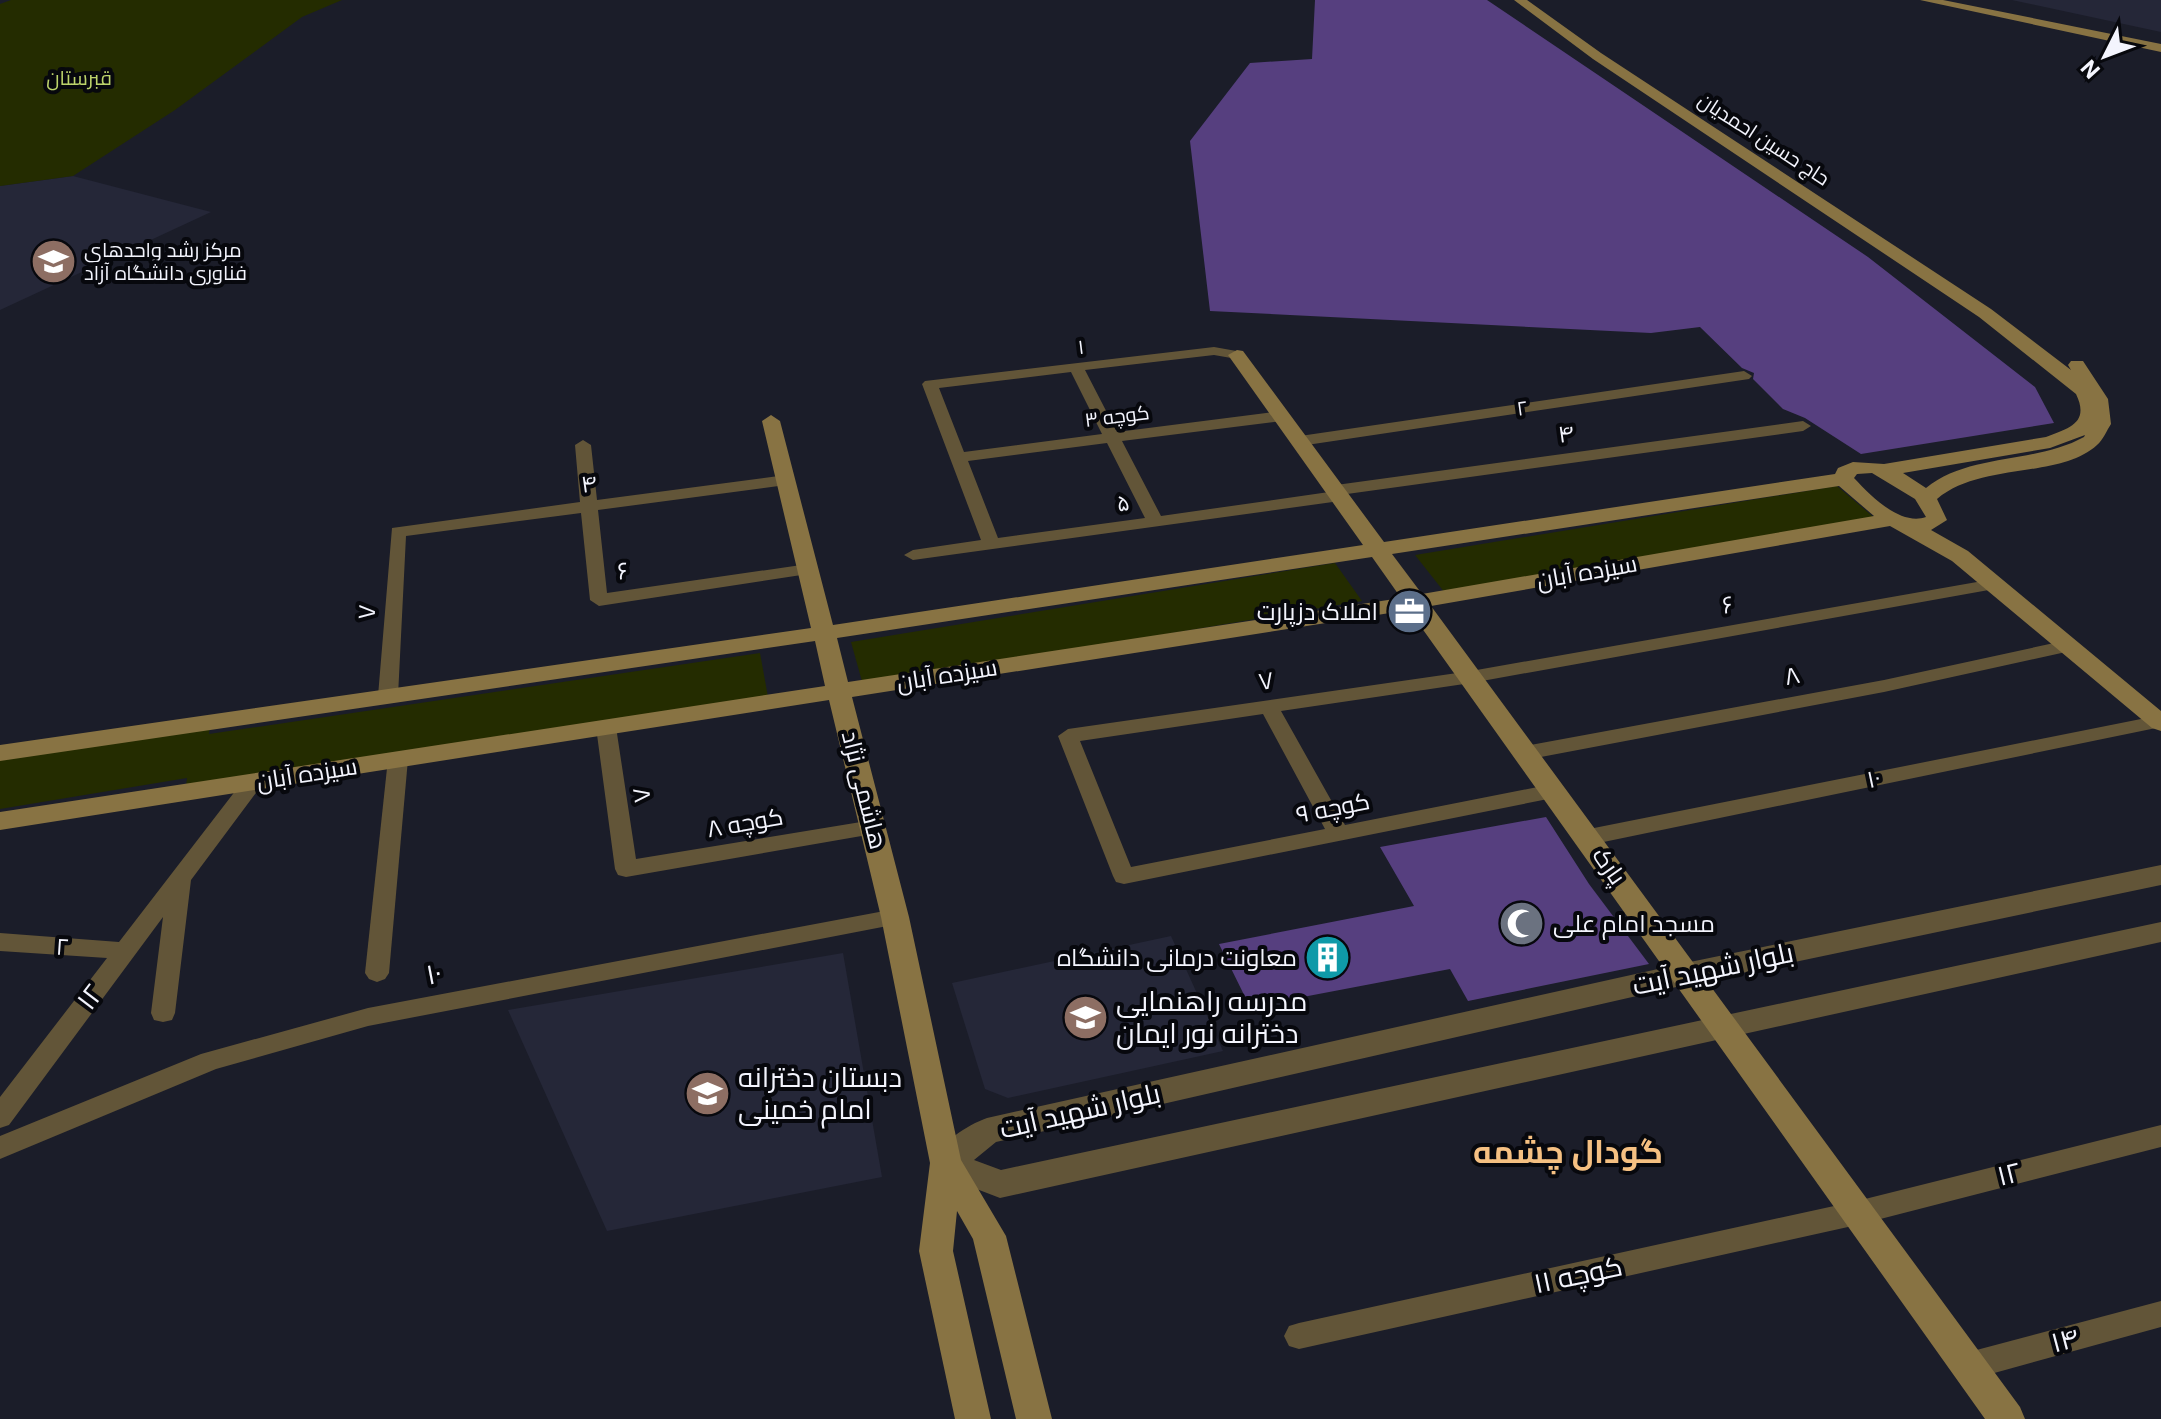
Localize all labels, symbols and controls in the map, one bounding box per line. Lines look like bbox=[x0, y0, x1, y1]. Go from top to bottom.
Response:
north arrow bbox=[2065, 16, 2145, 96]
text: N bbox=[2076, 55, 2105, 83]
park label: قبرستان bbox=[46, 66, 112, 91]
street label: حاج حسین احمدیان bbox=[1693, 88, 1834, 192]
school or university icon: مرکز رشد واحدهای فناوری دانشگاه آزاد bbox=[29, 237, 77, 285]
place label: مرکز رشد واحدهای فناوری دانشگاه آزاد bbox=[84, 238, 247, 286]
street label: ۱ bbox=[1076, 335, 1086, 359]
street label: ۲ bbox=[1515, 395, 1529, 421]
street label: کوچه ۳ bbox=[1083, 400, 1151, 433]
street label: ۴ bbox=[1556, 419, 1576, 449]
street label: ۴ bbox=[579, 469, 599, 499]
street label: ۵ bbox=[1115, 488, 1131, 518]
street label: سیزده آبان bbox=[1535, 549, 1639, 595]
street label: ۶ bbox=[615, 556, 631, 586]
office icon: املاک دزپارت bbox=[1385, 588, 1433, 636]
street label: ۶ bbox=[1720, 590, 1736, 620]
place label: املاک دزپارت bbox=[1257, 598, 1378, 628]
street label: ۷ bbox=[353, 604, 381, 620]
street label: سیزده آبان bbox=[895, 653, 999, 697]
street label: ۸ bbox=[1782, 661, 1802, 691]
street label: ۷ bbox=[1257, 666, 1275, 696]
street label: هاشمی نژاد bbox=[836, 728, 892, 852]
street label: سیزده آبان bbox=[255, 752, 359, 796]
street label: ۱۰ bbox=[1865, 764, 1883, 794]
street label: ۸ bbox=[627, 786, 657, 804]
street label: کوچه ۹ bbox=[1294, 787, 1373, 831]
street label: کوچه ۸ bbox=[705, 803, 786, 845]
street label: پارک bbox=[1585, 842, 1632, 891]
mosque icon: مسجد امام علی bbox=[1498, 900, 1546, 948]
place label: مسجد امام علی bbox=[1553, 910, 1715, 940]
street label: ۲ bbox=[55, 933, 69, 961]
building icon: معاونت درمانی دانشگاه bbox=[1304, 934, 1352, 982]
street label: بلوار شهید آیت bbox=[1629, 936, 1797, 1002]
place label: معاونت درمانی دانشگاه bbox=[1057, 944, 1297, 972]
street label: ۱۰ bbox=[423, 956, 445, 992]
street label: ۱۲ bbox=[70, 978, 110, 1016]
place label: مدرسه راهنمایی دخترانه نور ایمان bbox=[1116, 985, 1307, 1050]
school or university icon: مدرسه راهنمایی دخترانه نور ایمان bbox=[1061, 993, 1109, 1041]
place label: دبستان دخترانه امام خمینی bbox=[738, 1061, 902, 1129]
school or university icon: دبستان دخترانه امام خمینی bbox=[683, 1069, 731, 1117]
street label: بلوار شهید آیت bbox=[996, 1077, 1164, 1145]
district label: گودال چشمه bbox=[1473, 1133, 1663, 1175]
street label: ۱۲ bbox=[1994, 1155, 2024, 1193]
street label: کوچه ۱۱ bbox=[1531, 1250, 1626, 1302]
street label: ۱۴ bbox=[2048, 1321, 2082, 1359]

